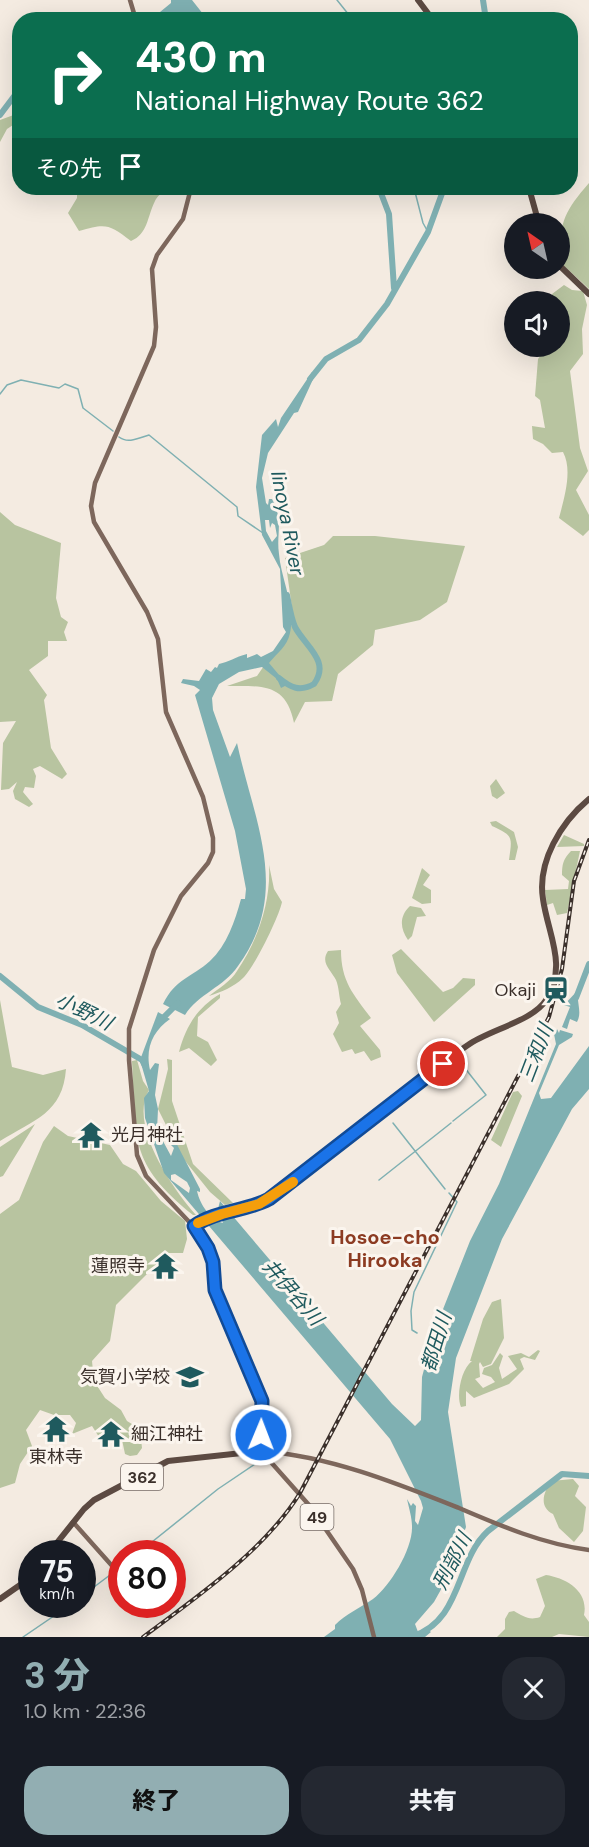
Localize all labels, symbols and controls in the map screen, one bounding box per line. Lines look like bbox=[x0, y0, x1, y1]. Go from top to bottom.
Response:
text: 430 m bbox=[135, 30, 267, 85]
icon: right bbox=[36, 36, 114, 114]
text: National Highway Route 362 bbox=[135, 83, 484, 118]
icon: arrive bbox=[114, 150, 147, 183]
text: その先 bbox=[36, 154, 102, 183]
north arrow bbox=[504, 213, 570, 279]
map controls bbox=[504, 213, 570, 357]
button: sound bbox=[504, 291, 570, 357]
water label: Iinoya River bbox=[265, 469, 311, 578]
station icon: Okaji bbox=[541, 975, 571, 1005]
place label: Okaji bbox=[495, 978, 536, 1002]
water label: 小野川 bbox=[51, 986, 118, 1037]
water label: 三和川 bbox=[513, 1018, 560, 1086]
pin bbox=[417, 1038, 468, 1089]
icon: arrive bbox=[426, 1047, 459, 1080]
temple icon: 光月神社 bbox=[76, 1120, 106, 1150]
place label: 光月神社 bbox=[111, 1123, 183, 1147]
district label: Hosoe-cho Hirooka bbox=[330, 1224, 440, 1273]
temple icon: 蓮照寺 bbox=[150, 1251, 180, 1281]
water label: 井伊谷川 bbox=[257, 1253, 330, 1332]
place label: 蓮照寺 bbox=[91, 1254, 145, 1278]
water label: 都田川 bbox=[415, 1308, 458, 1374]
school or university icon: 気賀小学校 bbox=[175, 1362, 205, 1392]
place label: 気賀小学校 bbox=[80, 1365, 170, 1389]
position arrow bbox=[229, 1403, 293, 1467]
temple icon: 東林寺 bbox=[41, 1414, 71, 1444]
temple icon: 細江神社 bbox=[96, 1419, 126, 1449]
place label: 細江神社 bbox=[131, 1422, 203, 1446]
place label: 東林寺 bbox=[29, 1445, 83, 1469]
road number: 362 bbox=[121, 1464, 163, 1490]
road number: 49 bbox=[300, 1504, 334, 1530]
water label: 刑部川 bbox=[427, 1527, 478, 1594]
speed limit sign: 80 bbox=[108, 1540, 186, 1618]
text: 75 bbox=[40, 1552, 74, 1591]
text: km/h bbox=[39, 1584, 75, 1604]
text: 3 分 bbox=[24, 1652, 90, 1699]
button: close bbox=[502, 1657, 565, 1720]
text: 1.0 km · 22:36 bbox=[24, 1698, 146, 1724]
button: 終了 bbox=[24, 1766, 289, 1835]
button: 共有 bbox=[301, 1766, 565, 1835]

